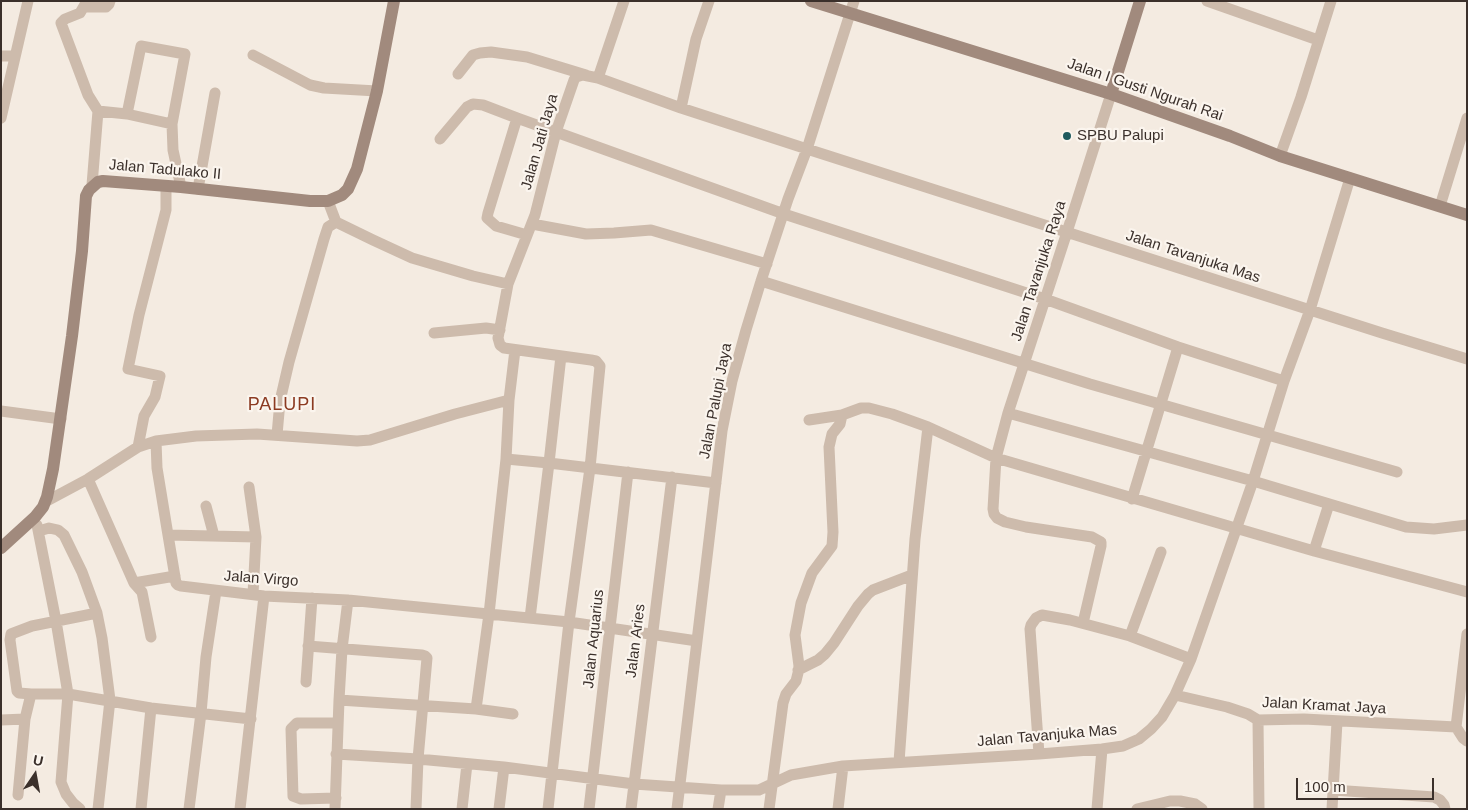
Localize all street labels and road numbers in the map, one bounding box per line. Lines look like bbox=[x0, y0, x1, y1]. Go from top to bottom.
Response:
street label: Jalan I Gusti Ngurah Rai bbox=[1065, 55, 1225, 125]
street label: Jalan Jati Jaya bbox=[518, 92, 562, 192]
street label: Jalan Tadulako II bbox=[108, 156, 222, 184]
street label: Jalan Tavanjuka Raya bbox=[1008, 198, 1070, 344]
street label: Jalan Tavanjuka Mas bbox=[1124, 227, 1262, 287]
street label: Jalan Palupi Jaya bbox=[696, 342, 736, 460]
street label: Jalan Virgo bbox=[223, 567, 299, 591]
street label: Jalan Aquarius bbox=[580, 589, 608, 689]
street label: Jalan Aries bbox=[623, 603, 649, 679]
street label: Jalan Kramat Jaya bbox=[1262, 694, 1386, 718]
street label: Jalan Tavanjuka Mas bbox=[976, 721, 1118, 751]

